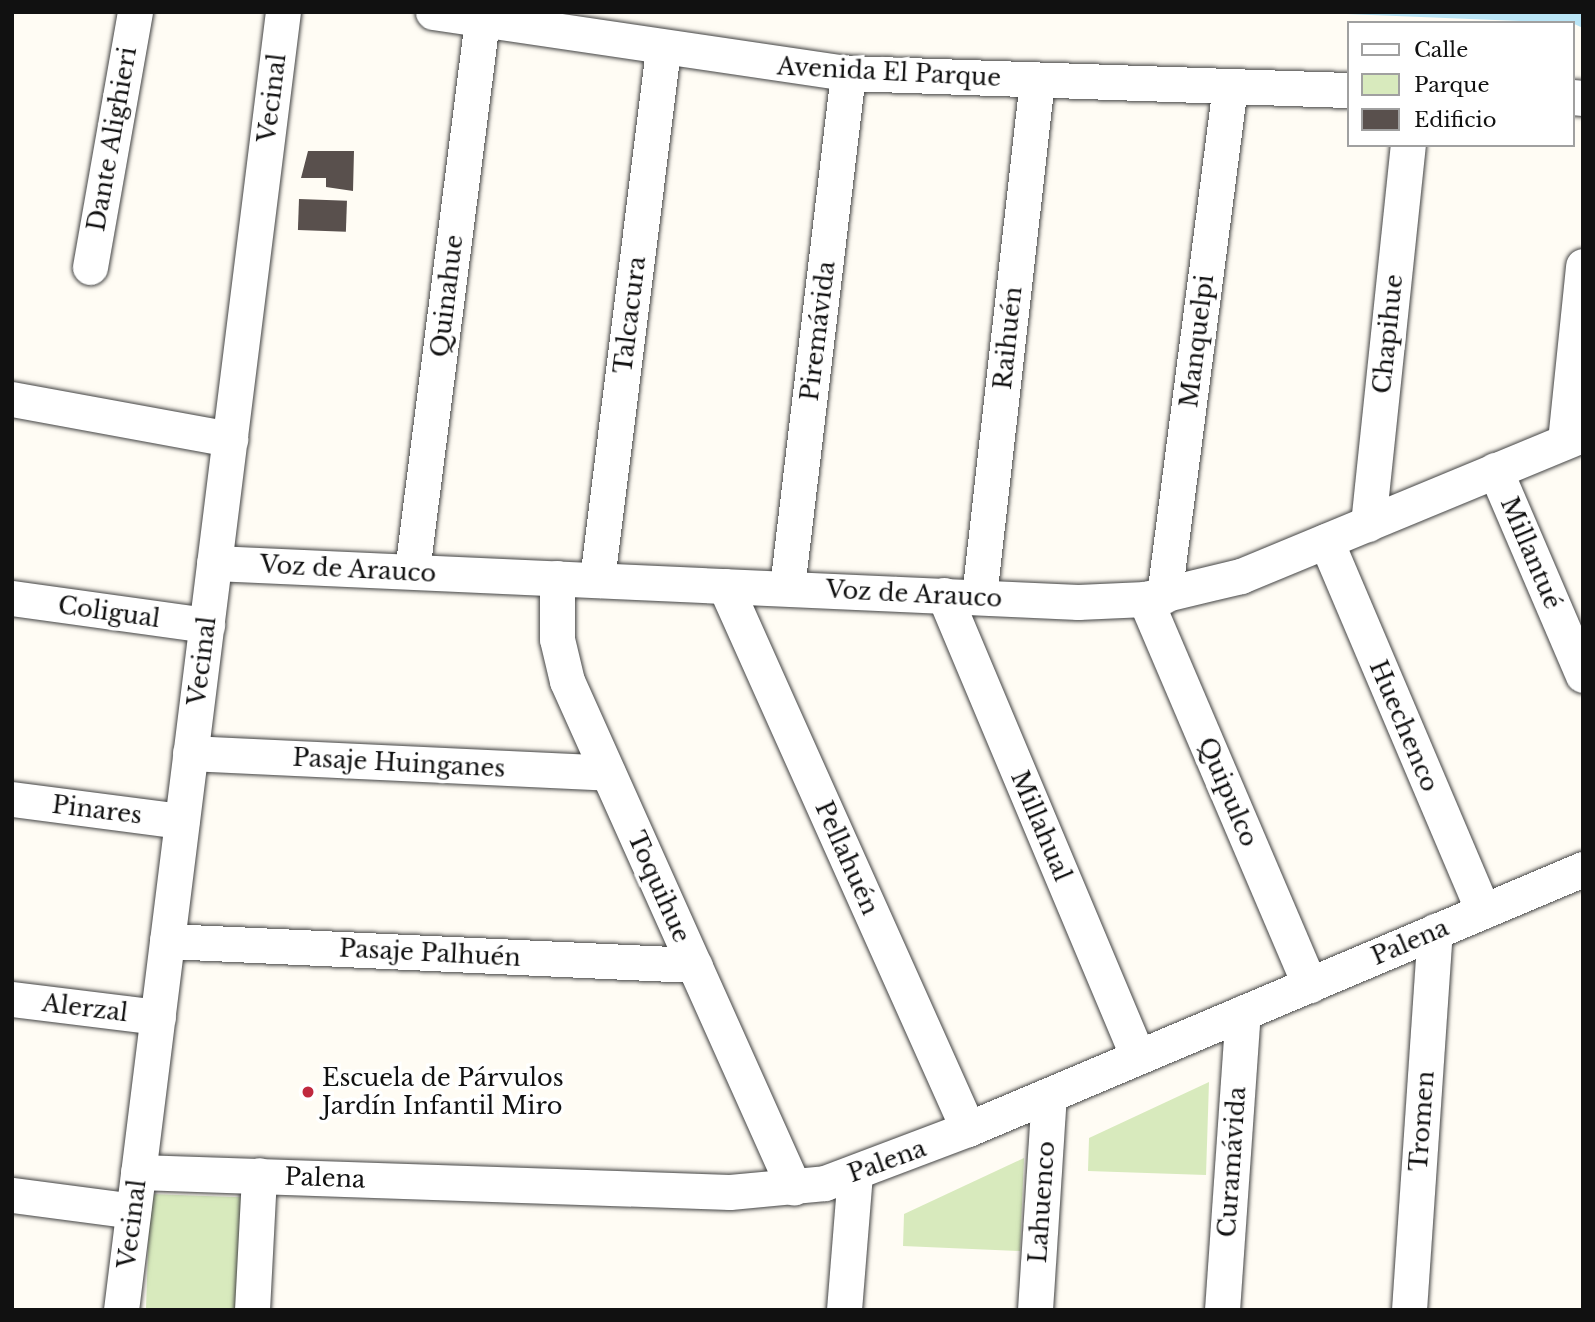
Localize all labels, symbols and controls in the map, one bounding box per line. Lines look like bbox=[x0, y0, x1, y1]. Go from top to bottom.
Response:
legend bbox=[1346, 21, 1574, 147]
text: Calle bbox=[1414, 37, 1468, 63]
street label: Dante Alighieri bbox=[82, 44, 142, 234]
street label: Vecinal bbox=[252, 52, 292, 144]
street label: Avenida El Parque bbox=[776, 52, 1002, 92]
text: Parque bbox=[1414, 72, 1489, 98]
text: Edificio bbox=[1414, 107, 1496, 133]
street label: Quinahue bbox=[425, 233, 469, 359]
street label: Talcacura bbox=[609, 255, 651, 375]
street label: Piremávida bbox=[795, 260, 841, 402]
street label: Manquelpi bbox=[1175, 273, 1219, 409]
street label: Chapihue bbox=[1367, 273, 1409, 395]
street label: Raihuén bbox=[988, 285, 1028, 391]
street label: Millantué bbox=[1495, 493, 1567, 613]
street label: Voz de Arauco bbox=[259, 550, 437, 588]
street label: Voz de Arauco bbox=[825, 575, 1003, 613]
street label: Coligual bbox=[56, 591, 162, 633]
street label: Vecinal bbox=[182, 615, 222, 707]
street label: Huechenco bbox=[1363, 656, 1445, 796]
street label: Quipulco bbox=[1192, 733, 1264, 851]
street label: Pasaje Huinganes bbox=[292, 743, 506, 783]
street label: Millahual bbox=[1005, 767, 1077, 885]
street label: Pinares bbox=[50, 790, 144, 830]
street label: Pellahuén bbox=[809, 797, 885, 919]
street label: Toquihue bbox=[622, 827, 696, 947]
street label: Palena bbox=[1367, 913, 1453, 971]
street label: Pasaje Palhuén bbox=[338, 934, 522, 972]
street label: Alerzal bbox=[41, 988, 129, 1028]
place label: Escuela de Párvulos Jardín Infantil Miro bbox=[322, 1064, 564, 1120]
street label: Tromen bbox=[1404, 1070, 1440, 1172]
marker: Escuela de Párvulos Jardín Infantil Miro bbox=[300, 1084, 316, 1100]
street label: Curamávida bbox=[1212, 1086, 1252, 1238]
street label: Palena bbox=[844, 1134, 930, 1188]
street label: Lahuenco bbox=[1023, 1140, 1061, 1264]
street label: Palena bbox=[284, 1162, 366, 1194]
street label: Vecinal bbox=[112, 1178, 152, 1270]

